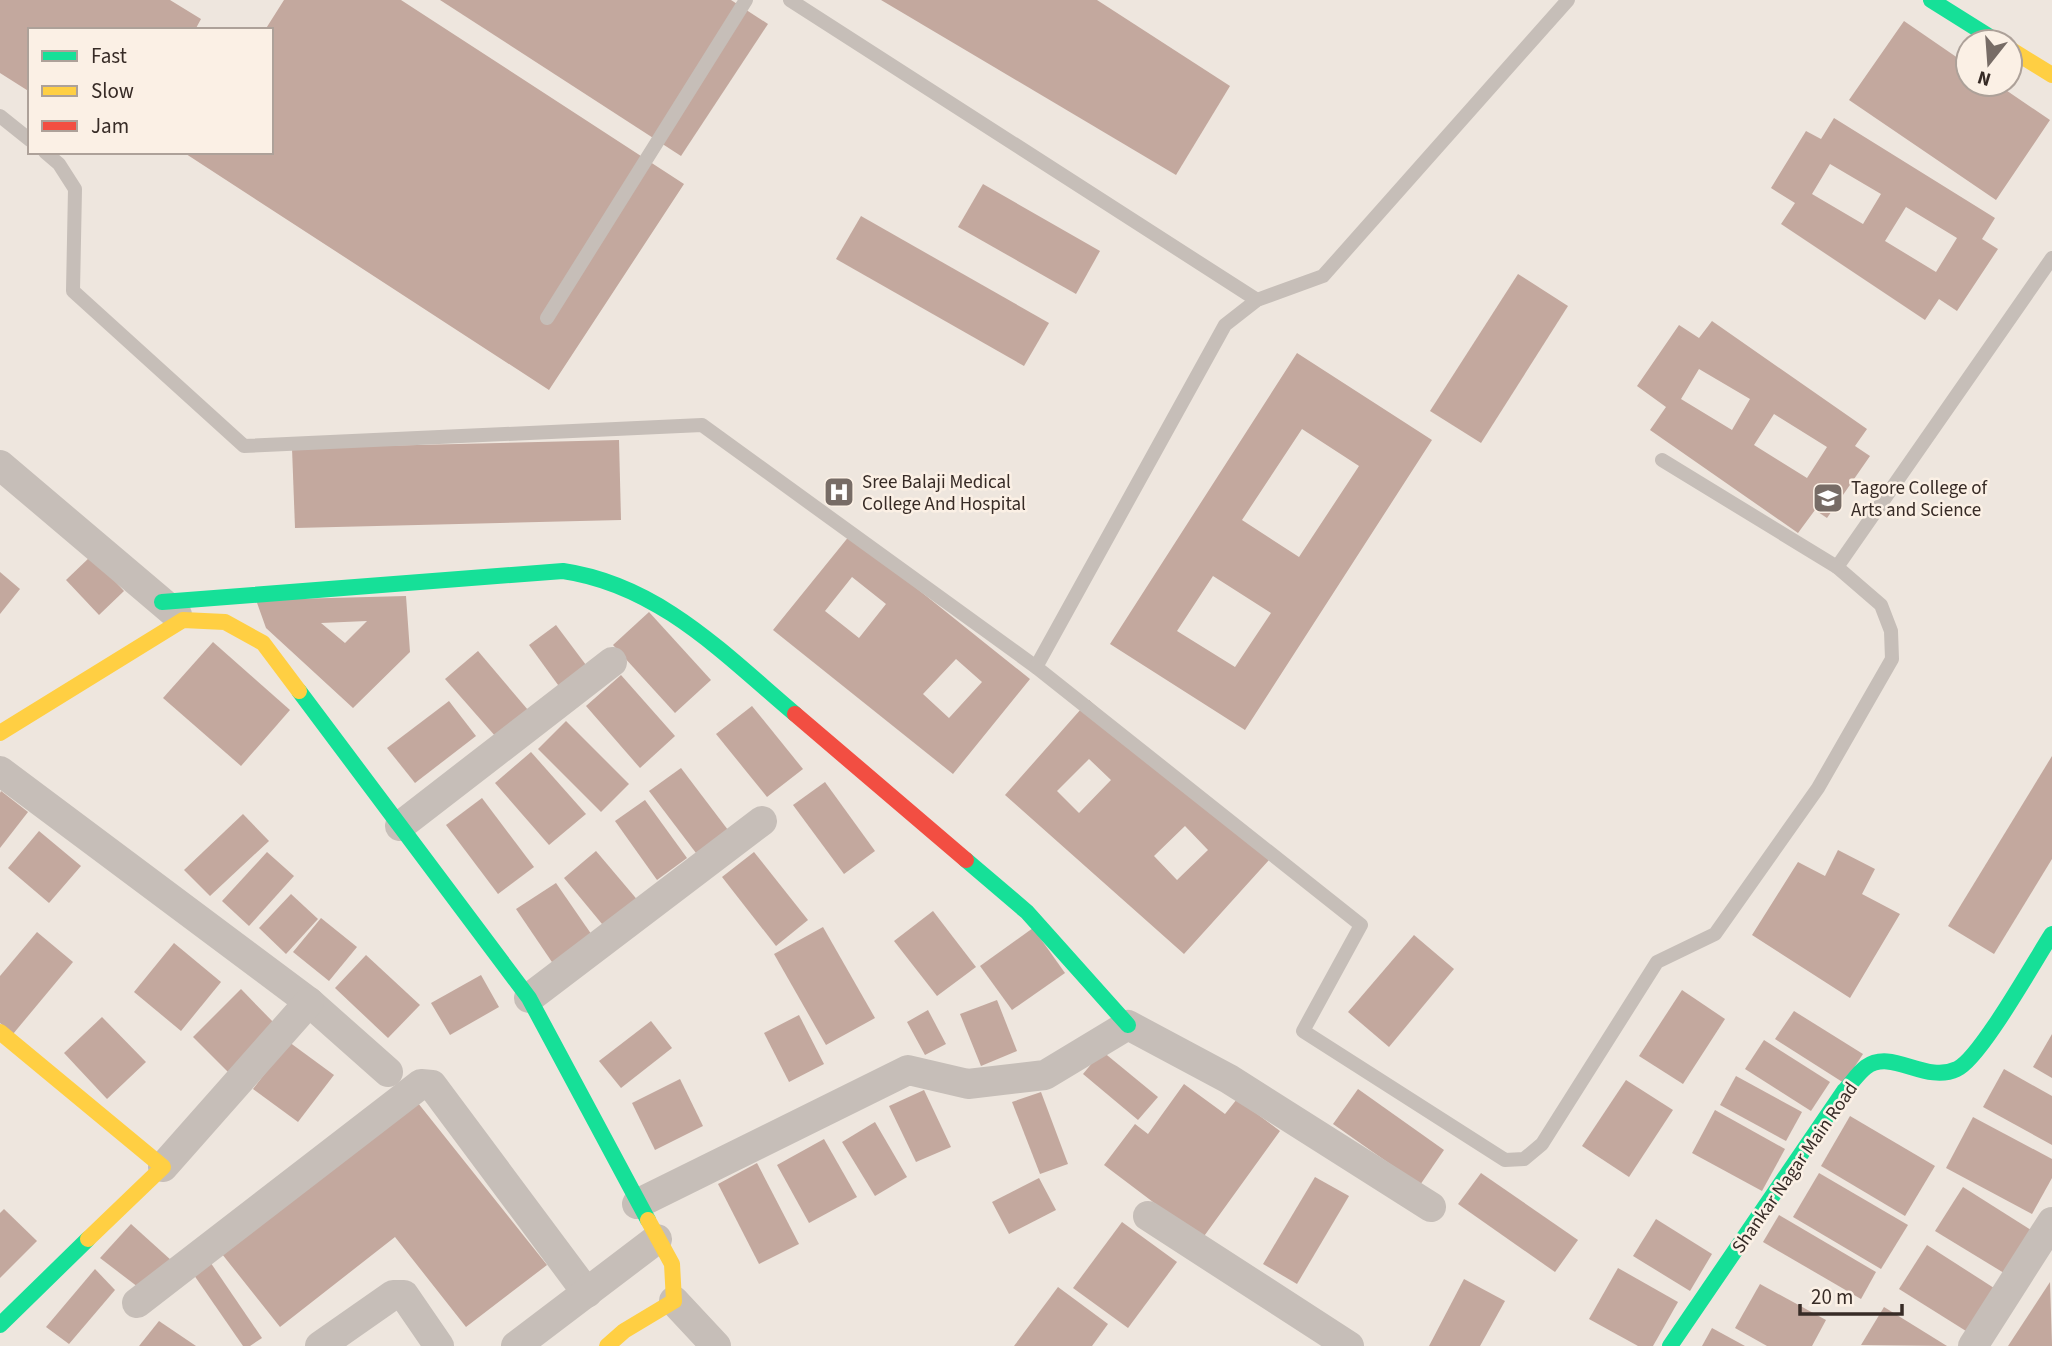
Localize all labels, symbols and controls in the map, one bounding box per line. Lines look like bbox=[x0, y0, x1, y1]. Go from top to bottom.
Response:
legend bbox=[28, 28, 273, 154]
north arrow bbox=[1954, 28, 2024, 98]
text: Fast bbox=[91, 41, 127, 71]
text: N bbox=[1974, 63, 1994, 93]
text: Slow bbox=[91, 76, 134, 106]
text: Jam bbox=[91, 111, 129, 141]
place label: Sree Balaji Medical College And Hospital bbox=[862, 469, 1026, 518]
hospital icon: Sree Balaji Medical College And Hospital bbox=[822, 475, 856, 509]
place label: Tagore College of Arts and Science bbox=[1851, 475, 1988, 524]
school or university icon: Tagore College of Arts and Science bbox=[1811, 481, 1845, 515]
street label: Shankar Nagar Main Road bbox=[1726, 1077, 1865, 1259]
scale bar bbox=[1800, 1272, 1902, 1316]
text: 20 m bbox=[1811, 1282, 1853, 1312]

